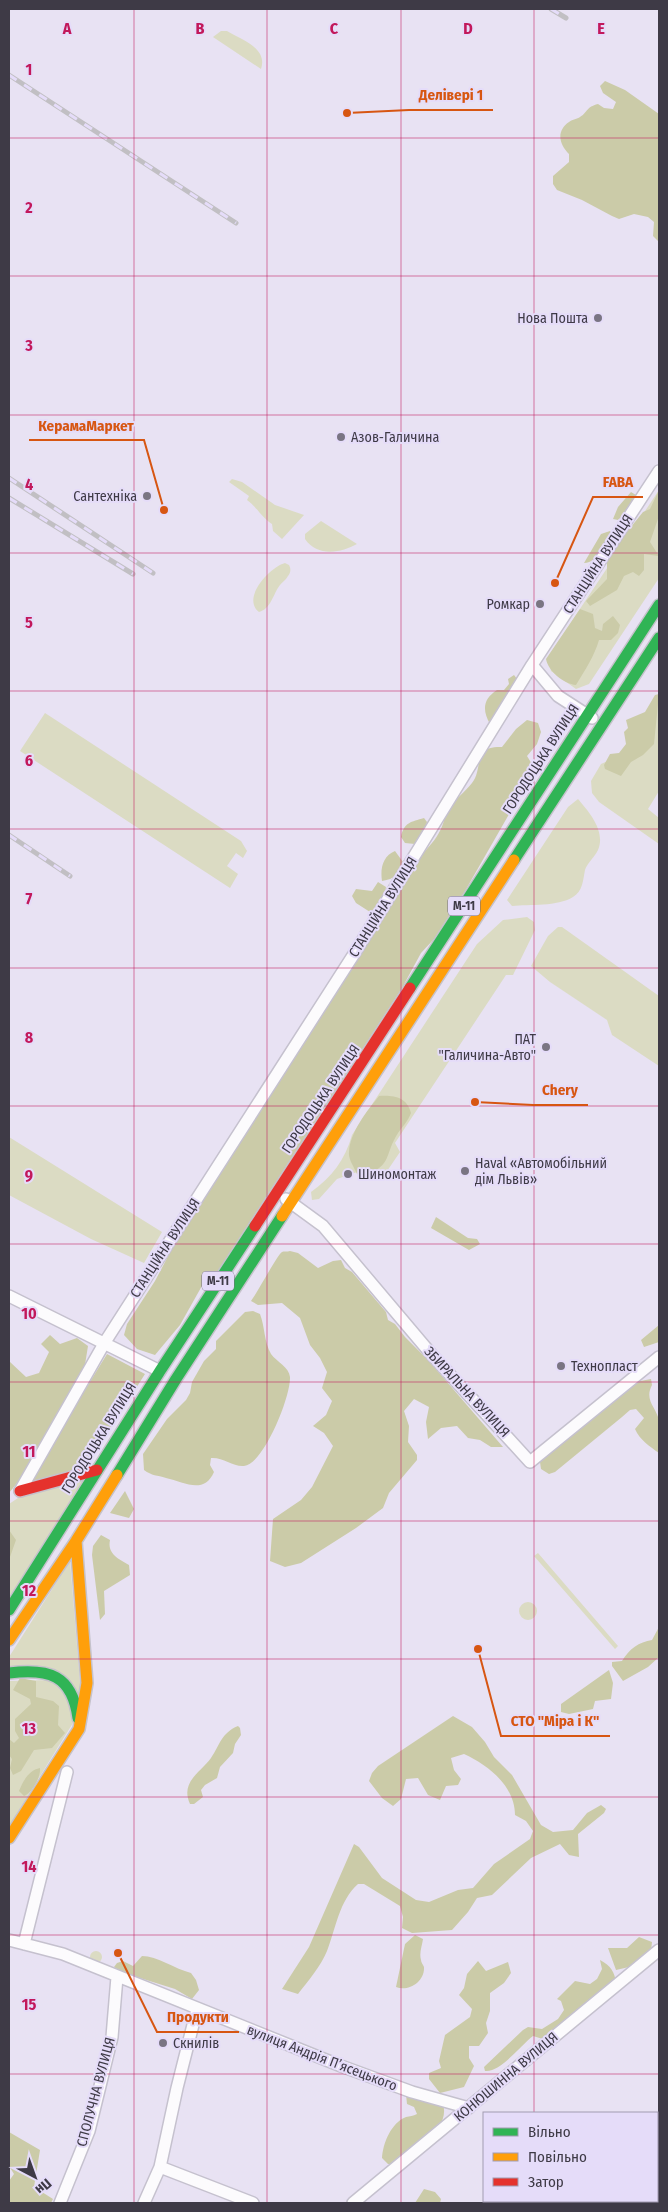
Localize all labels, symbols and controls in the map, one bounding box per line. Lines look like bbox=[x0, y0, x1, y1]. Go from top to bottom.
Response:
text: A bbox=[62, 19, 72, 38]
text: B bbox=[196, 19, 205, 38]
text: C bbox=[330, 19, 339, 38]
text: D bbox=[463, 19, 473, 38]
text: E bbox=[597, 19, 605, 38]
text: 1 bbox=[26, 60, 32, 79]
callout: Делівері 1 bbox=[409, 80, 493, 110]
text: Делівері 1 bbox=[418, 86, 483, 104]
text: 2 bbox=[24, 198, 33, 217]
place label: Нова Пошта bbox=[517, 310, 588, 327]
marker: Нова Пошта bbox=[592, 312, 604, 324]
text: 3 bbox=[24, 336, 33, 355]
callout: КерамаМаркет bbox=[29, 410, 144, 440]
text: КерамаМаркет bbox=[38, 417, 134, 435]
place label: Азов-Галичина bbox=[351, 429, 439, 446]
marker: Азов-Галичина bbox=[335, 431, 347, 443]
callout: FABA bbox=[593, 467, 643, 497]
text: FABA bbox=[603, 473, 634, 491]
text: 4 bbox=[25, 475, 33, 494]
place label: Сантехніка bbox=[73, 488, 137, 505]
marker: Сантехніка bbox=[141, 490, 153, 502]
street label: СТАНЦІЙНА ВУЛИЦЯ bbox=[560, 511, 636, 617]
place label: Ромкар bbox=[487, 596, 530, 613]
marker: Ромкар bbox=[534, 598, 546, 610]
text: 5 bbox=[25, 613, 33, 632]
street label: ГОРОДОЦЬКА ВУЛИЦЯ bbox=[499, 701, 583, 817]
text: 6 bbox=[25, 751, 33, 770]
street label: СТАНЦІЙНА ВУЛИЦЯ bbox=[345, 854, 421, 960]
text: 7 bbox=[26, 889, 33, 908]
road number: М-11 bbox=[448, 896, 480, 916]
text: 8 bbox=[25, 1028, 34, 1047]
place label: ПАТ "Галичина-Авто" bbox=[438, 1031, 537, 1064]
street label: ГОРОДОЦЬКА ВУЛИЦЯ bbox=[278, 1041, 364, 1157]
marker: ПАТ "Галичина-Авто" bbox=[540, 1041, 552, 1053]
callout: Chery bbox=[533, 1075, 588, 1105]
text: Chery bbox=[542, 1081, 579, 1099]
place label: Haval «Автомобільний дім Львів» bbox=[475, 1155, 607, 1188]
marker: Haval «Автомобільний дім Львів» bbox=[459, 1165, 471, 1177]
text: 9 bbox=[25, 1166, 33, 1185]
place label: Шиномонтаж bbox=[358, 1166, 436, 1183]
marker: Шиномонтаж bbox=[342, 1168, 354, 1180]
street label: СТАНЦІЙНА ВУЛИЦЯ bbox=[127, 1195, 203, 1301]
road number: М-11 bbox=[202, 1272, 234, 1290]
text: 10 bbox=[21, 1304, 37, 1323]
street label: ЗБИРАЛЬНА ВУЛИЦЯ bbox=[421, 1343, 513, 1441]
place label: Технопласт bbox=[571, 1358, 638, 1375]
marker: Технопласт bbox=[555, 1360, 567, 1372]
street label: ГОРОДОЦЬКА ВУЛИЦЯ bbox=[58, 1379, 140, 1497]
text: 11 bbox=[22, 1442, 36, 1461]
text: 12 bbox=[22, 1581, 37, 1600]
callout: СТО "Міра і К" bbox=[501, 1706, 610, 1736]
text: СТО "Міра і К" bbox=[511, 1712, 599, 1730]
text: 13 bbox=[22, 1719, 37, 1738]
text: 14 bbox=[22, 1857, 37, 1876]
text: 15 bbox=[22, 1995, 36, 2014]
callout: Продукти bbox=[157, 2002, 239, 2032]
text: Продукти bbox=[167, 2008, 229, 2026]
street label: вулиця Андрія Пʼясецького bbox=[244, 2021, 400, 2095]
street label: КОНЮШИННА ВУЛИЦЯ bbox=[451, 2029, 561, 2125]
street label: СПОЛУЧНА ВУЛИЦЯ bbox=[73, 2035, 119, 2149]
place label: Скнилів bbox=[173, 2035, 219, 2052]
marker: Скнилів bbox=[157, 2037, 169, 2049]
legend bbox=[483, 2112, 658, 2202]
text: Вільно bbox=[528, 2123, 571, 2141]
text: Повільно bbox=[528, 2148, 587, 2166]
north arrow bbox=[10, 2152, 60, 2202]
text: Затор bbox=[528, 2173, 564, 2191]
text: Пн bbox=[32, 2175, 55, 2198]

